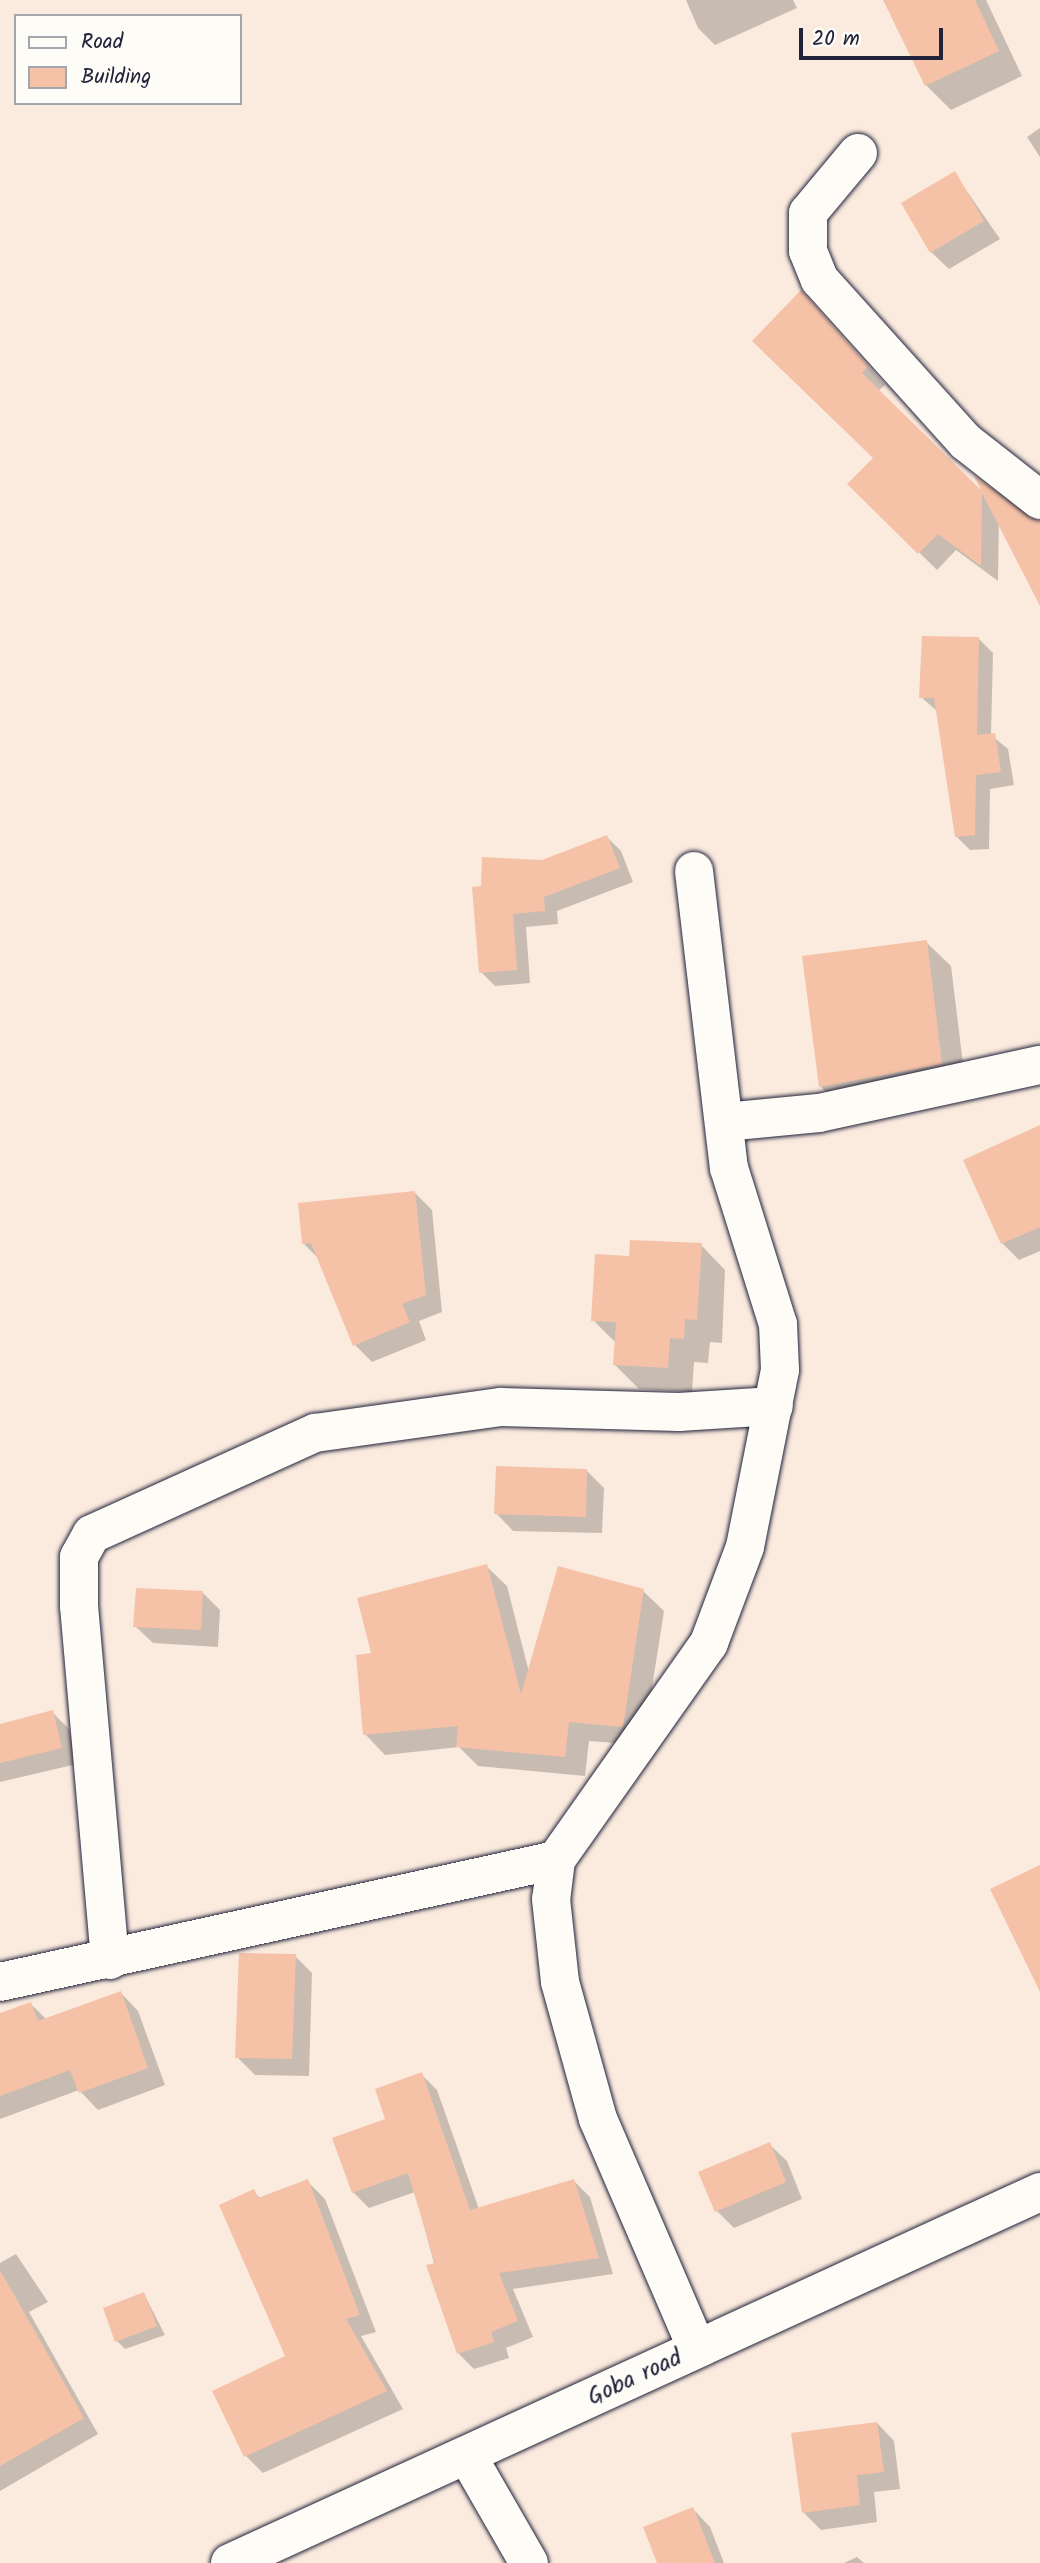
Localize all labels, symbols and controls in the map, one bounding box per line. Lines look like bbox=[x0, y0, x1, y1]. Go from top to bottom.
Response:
legend bbox=[14, 14, 242, 105]
scale bar bbox=[802, 14, 946, 58]
text: 20 m bbox=[812, 23, 860, 56]
text: Road bbox=[81, 26, 123, 59]
text: Building bbox=[81, 61, 151, 94]
street label: Goba road bbox=[583, 2344, 687, 2412]

